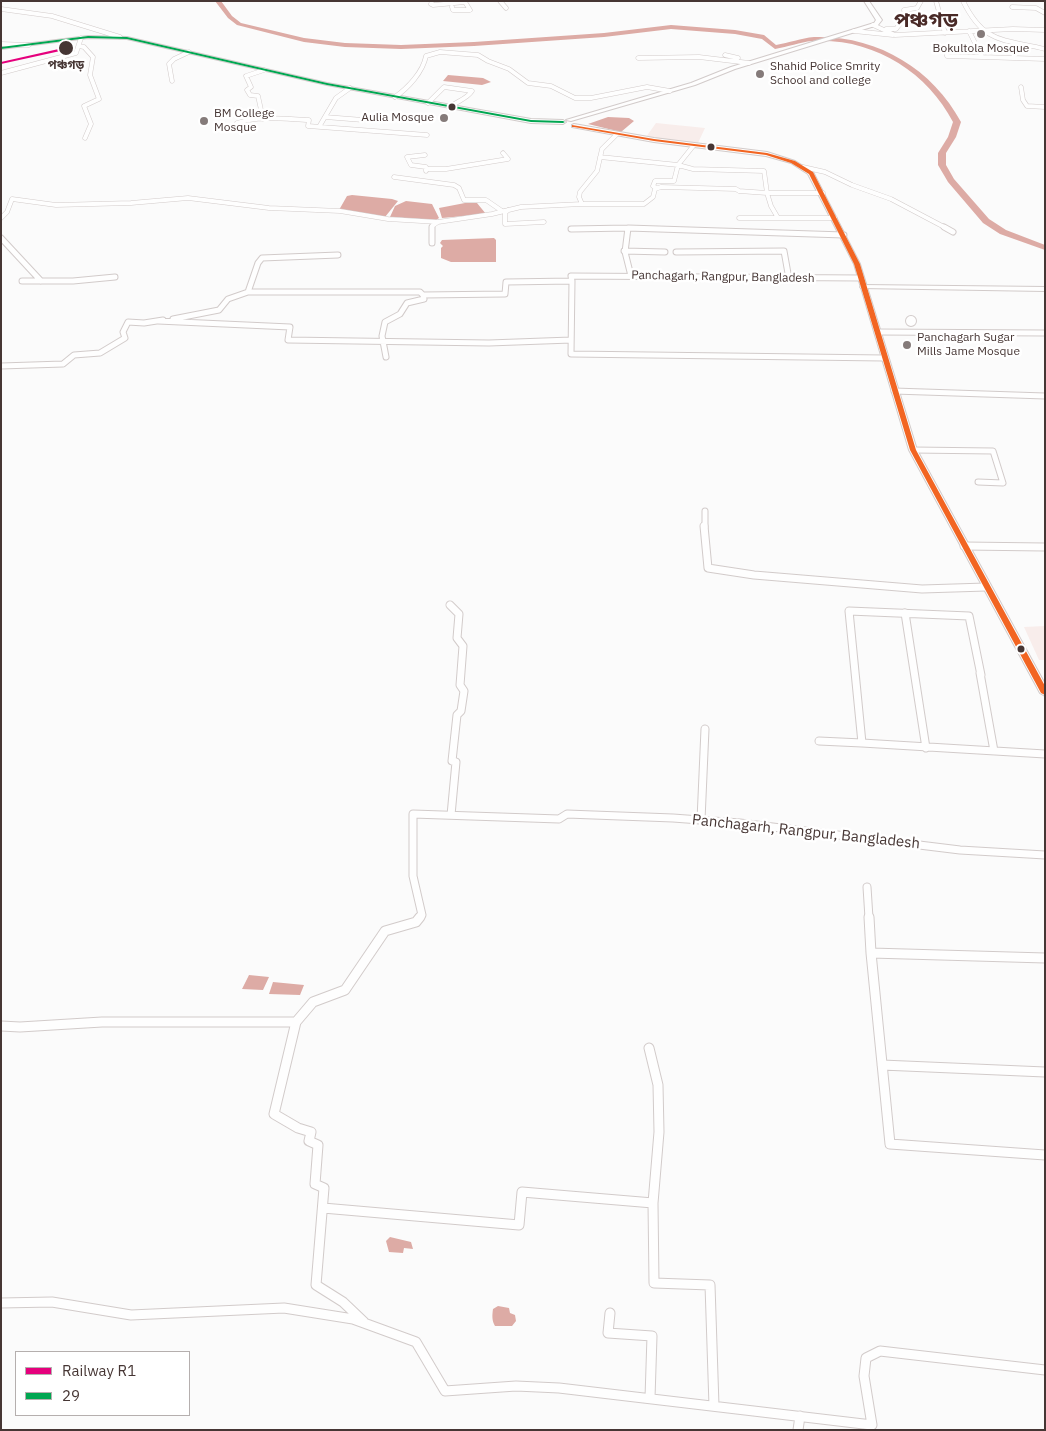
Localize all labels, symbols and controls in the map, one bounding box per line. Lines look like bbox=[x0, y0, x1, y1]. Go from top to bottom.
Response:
district label: পঞ্চগড় bbox=[894, 8, 958, 34]
marker: Bokultola Mosque bbox=[975, 28, 987, 40]
marker: পঞ্চগড় bbox=[57, 39, 75, 57]
place label: Bokultola Mosque bbox=[933, 42, 1029, 56]
place label: পঞ্চগড় bbox=[48, 59, 84, 73]
place label: Shahid Police Smrity School and college bbox=[770, 60, 880, 88]
marker: Shahid Police Smrity School and college bbox=[754, 68, 766, 80]
unlabelled marker bbox=[447, 102, 457, 112]
place label: BM College Mosque bbox=[214, 107, 274, 135]
place label: Aulia Mosque bbox=[361, 111, 434, 125]
marker: Aulia Mosque bbox=[438, 112, 450, 124]
marker: BM College Mosque bbox=[198, 115, 210, 127]
unlabelled marker bbox=[706, 142, 716, 152]
street label: Panchagarh, Rangpur, Bangladesh bbox=[631, 268, 815, 286]
place label: Panchagarh Sugar Mills Jame Mosque bbox=[917, 331, 1020, 359]
marker: Panchagarh Sugar Mills Jame Mosque bbox=[901, 339, 913, 351]
unlabelled marker bbox=[1016, 644, 1026, 654]
street label: Panchagarh, Rangpur, Bangladesh bbox=[691, 811, 921, 853]
legend bbox=[15, 1351, 190, 1416]
text: Railway R1 bbox=[62, 1361, 136, 1380]
text: 29 bbox=[62, 1386, 80, 1405]

